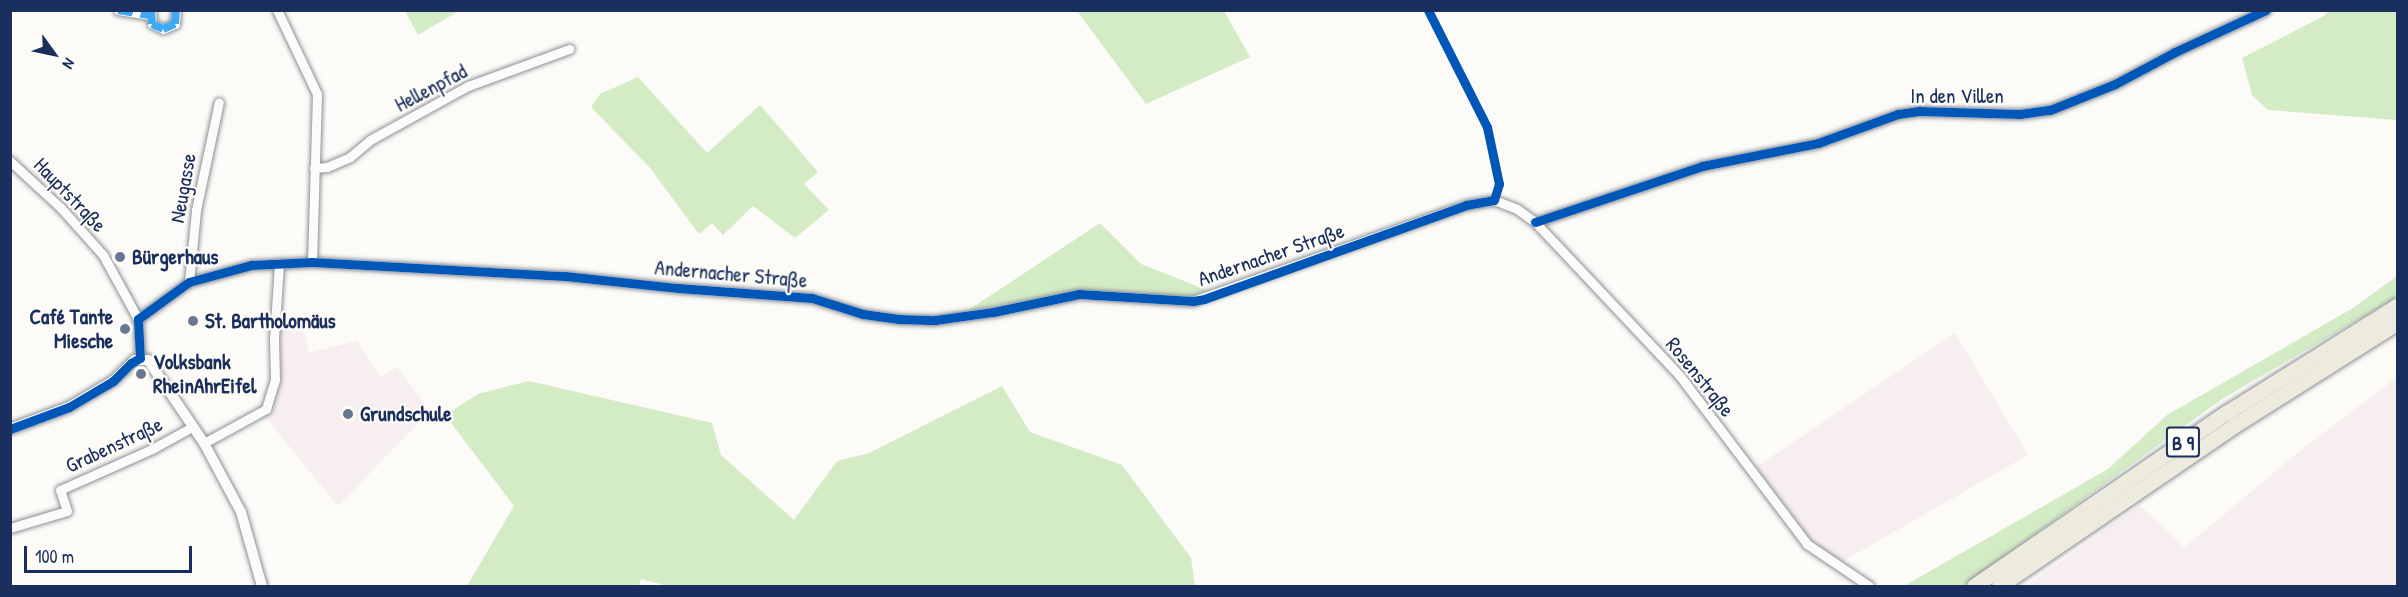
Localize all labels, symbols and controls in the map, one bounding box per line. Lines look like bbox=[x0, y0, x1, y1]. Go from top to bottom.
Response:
north arrow bbox=[24, 24, 84, 84]
text: N bbox=[58, 54, 81, 73]
street label: Hellenpfad bbox=[391, 59, 471, 117]
street label: In den Villen bbox=[1910, 83, 2004, 109]
street label: Neugasse bbox=[165, 151, 201, 225]
street label: Hauptstraße bbox=[28, 153, 112, 237]
street label: Andernacher Straße bbox=[1195, 218, 1347, 292]
place label: Bürgerhaus bbox=[132, 244, 218, 270]
marker: Bürgerhaus bbox=[113, 250, 127, 264]
street label: Andernacher Straße bbox=[654, 255, 808, 293]
place label: Café Tante Miesche bbox=[29, 304, 113, 354]
place label: St. Bartholomäus bbox=[205, 308, 336, 334]
marker: St. Bartholomäus bbox=[186, 314, 200, 328]
marker: Café Tante Miesche bbox=[118, 322, 132, 336]
street label: Rosenstraße bbox=[1660, 332, 1740, 422]
place label: Volksbank RheinAhrEifel bbox=[153, 349, 257, 399]
marker: Volksbank RheinAhrEifel bbox=[134, 367, 148, 381]
place label: Grundschule bbox=[360, 401, 452, 427]
marker: Grundschule bbox=[341, 407, 355, 421]
street label: Grabenstraße bbox=[62, 412, 166, 478]
road number: B 9 bbox=[2165, 425, 2201, 459]
scale bar bbox=[27, 534, 195, 572]
text: 100 m bbox=[35, 544, 74, 569]

